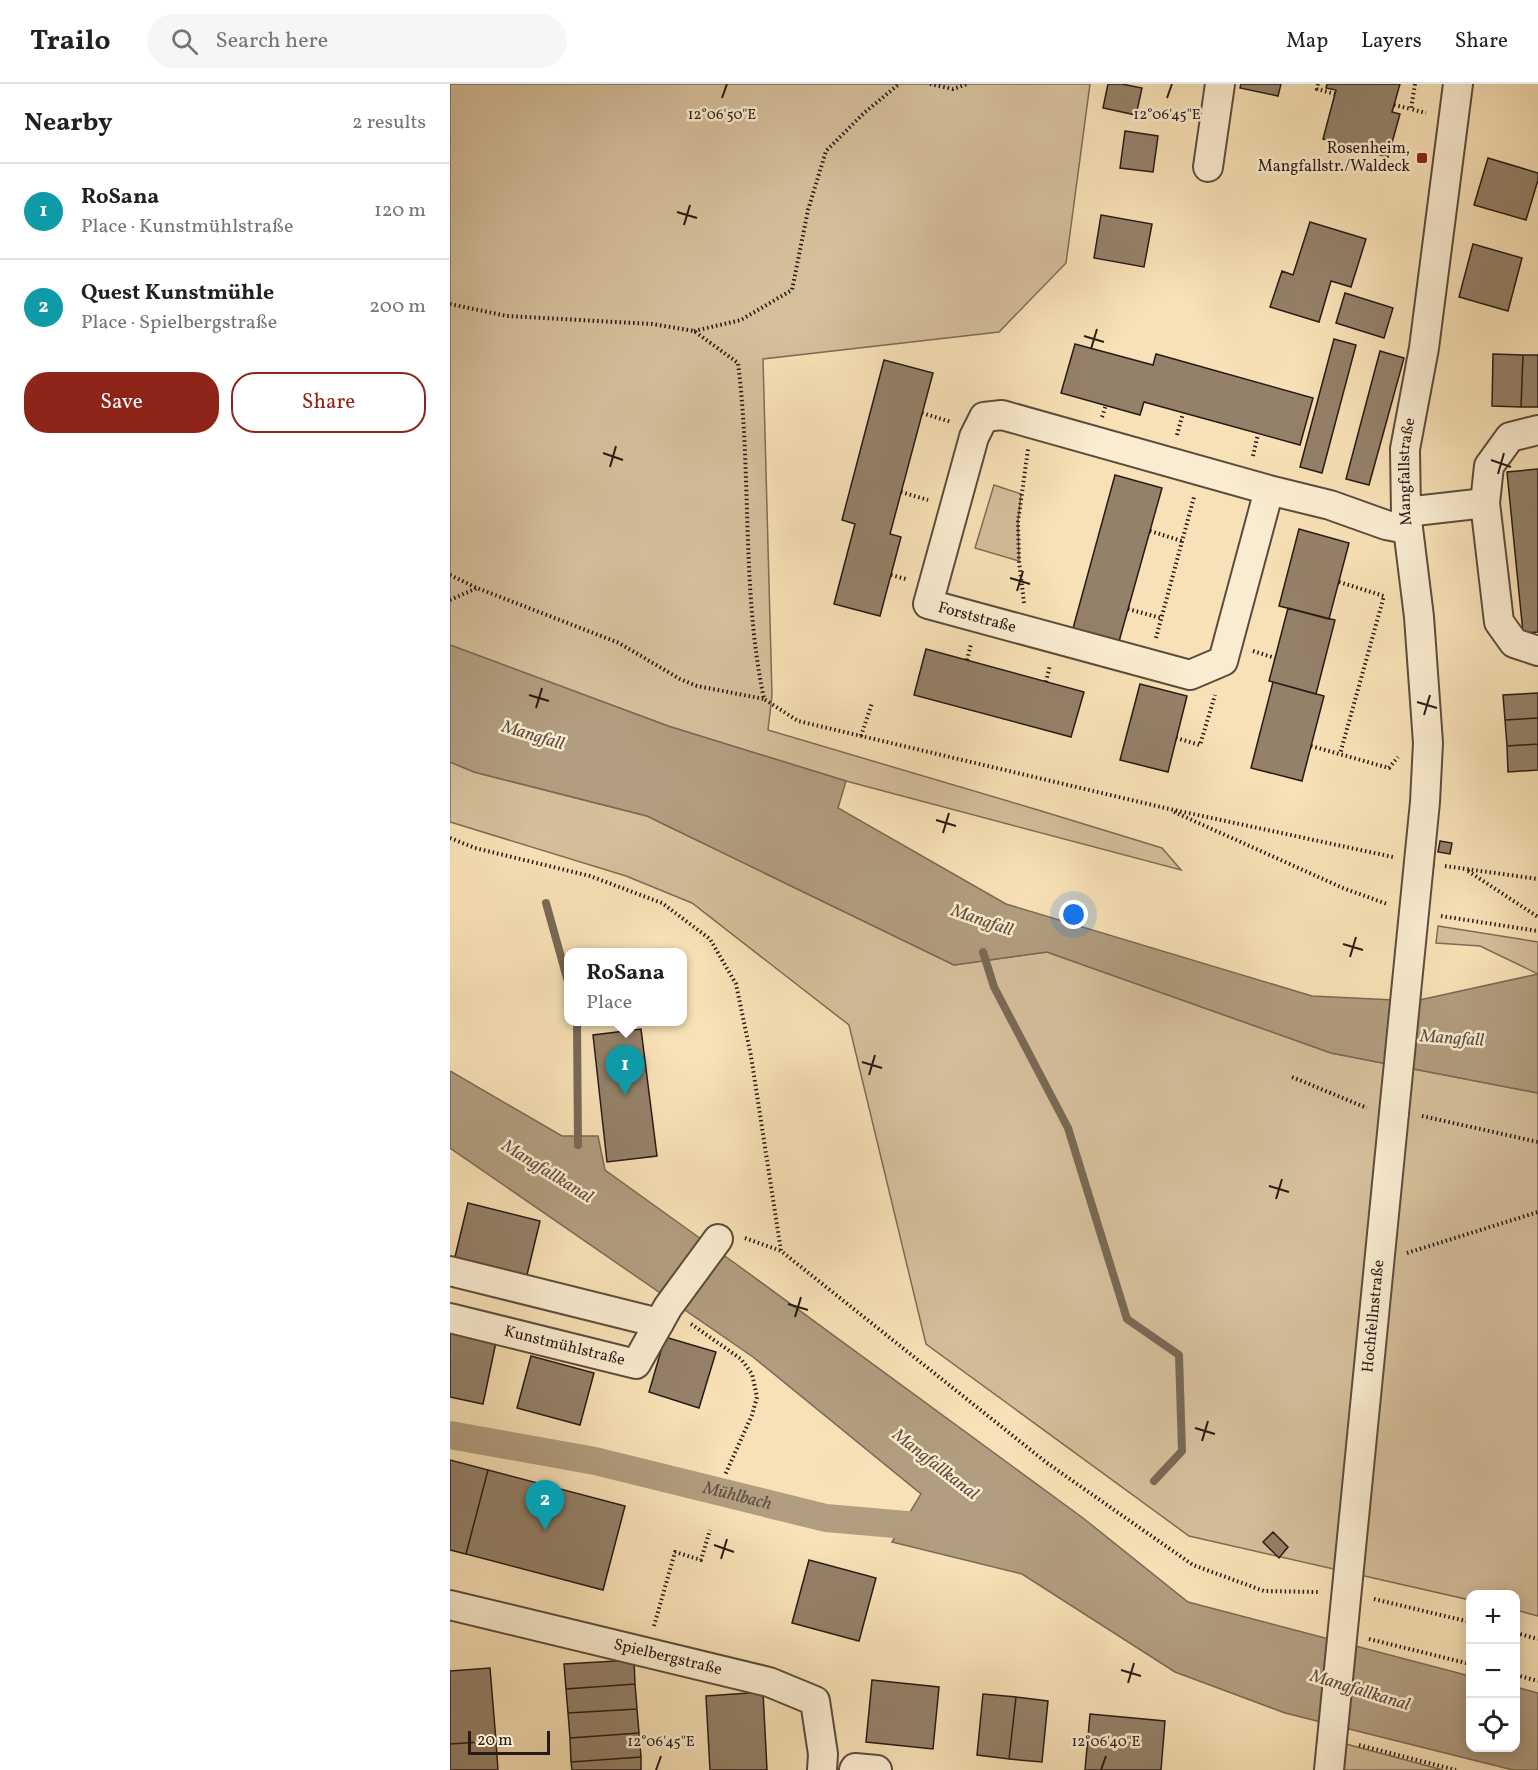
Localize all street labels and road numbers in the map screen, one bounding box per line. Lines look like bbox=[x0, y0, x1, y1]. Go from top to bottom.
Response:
street label: Mangfallstraße bbox=[1394, 416, 1422, 527]
street label: Forststraße bbox=[935, 597, 1019, 639]
street label: Hochfellnstraße bbox=[1357, 1259, 1390, 1374]
street label: Kunstmühlstraße bbox=[502, 1321, 627, 1372]
street label: Spielbergstraße bbox=[611, 1634, 724, 1681]

